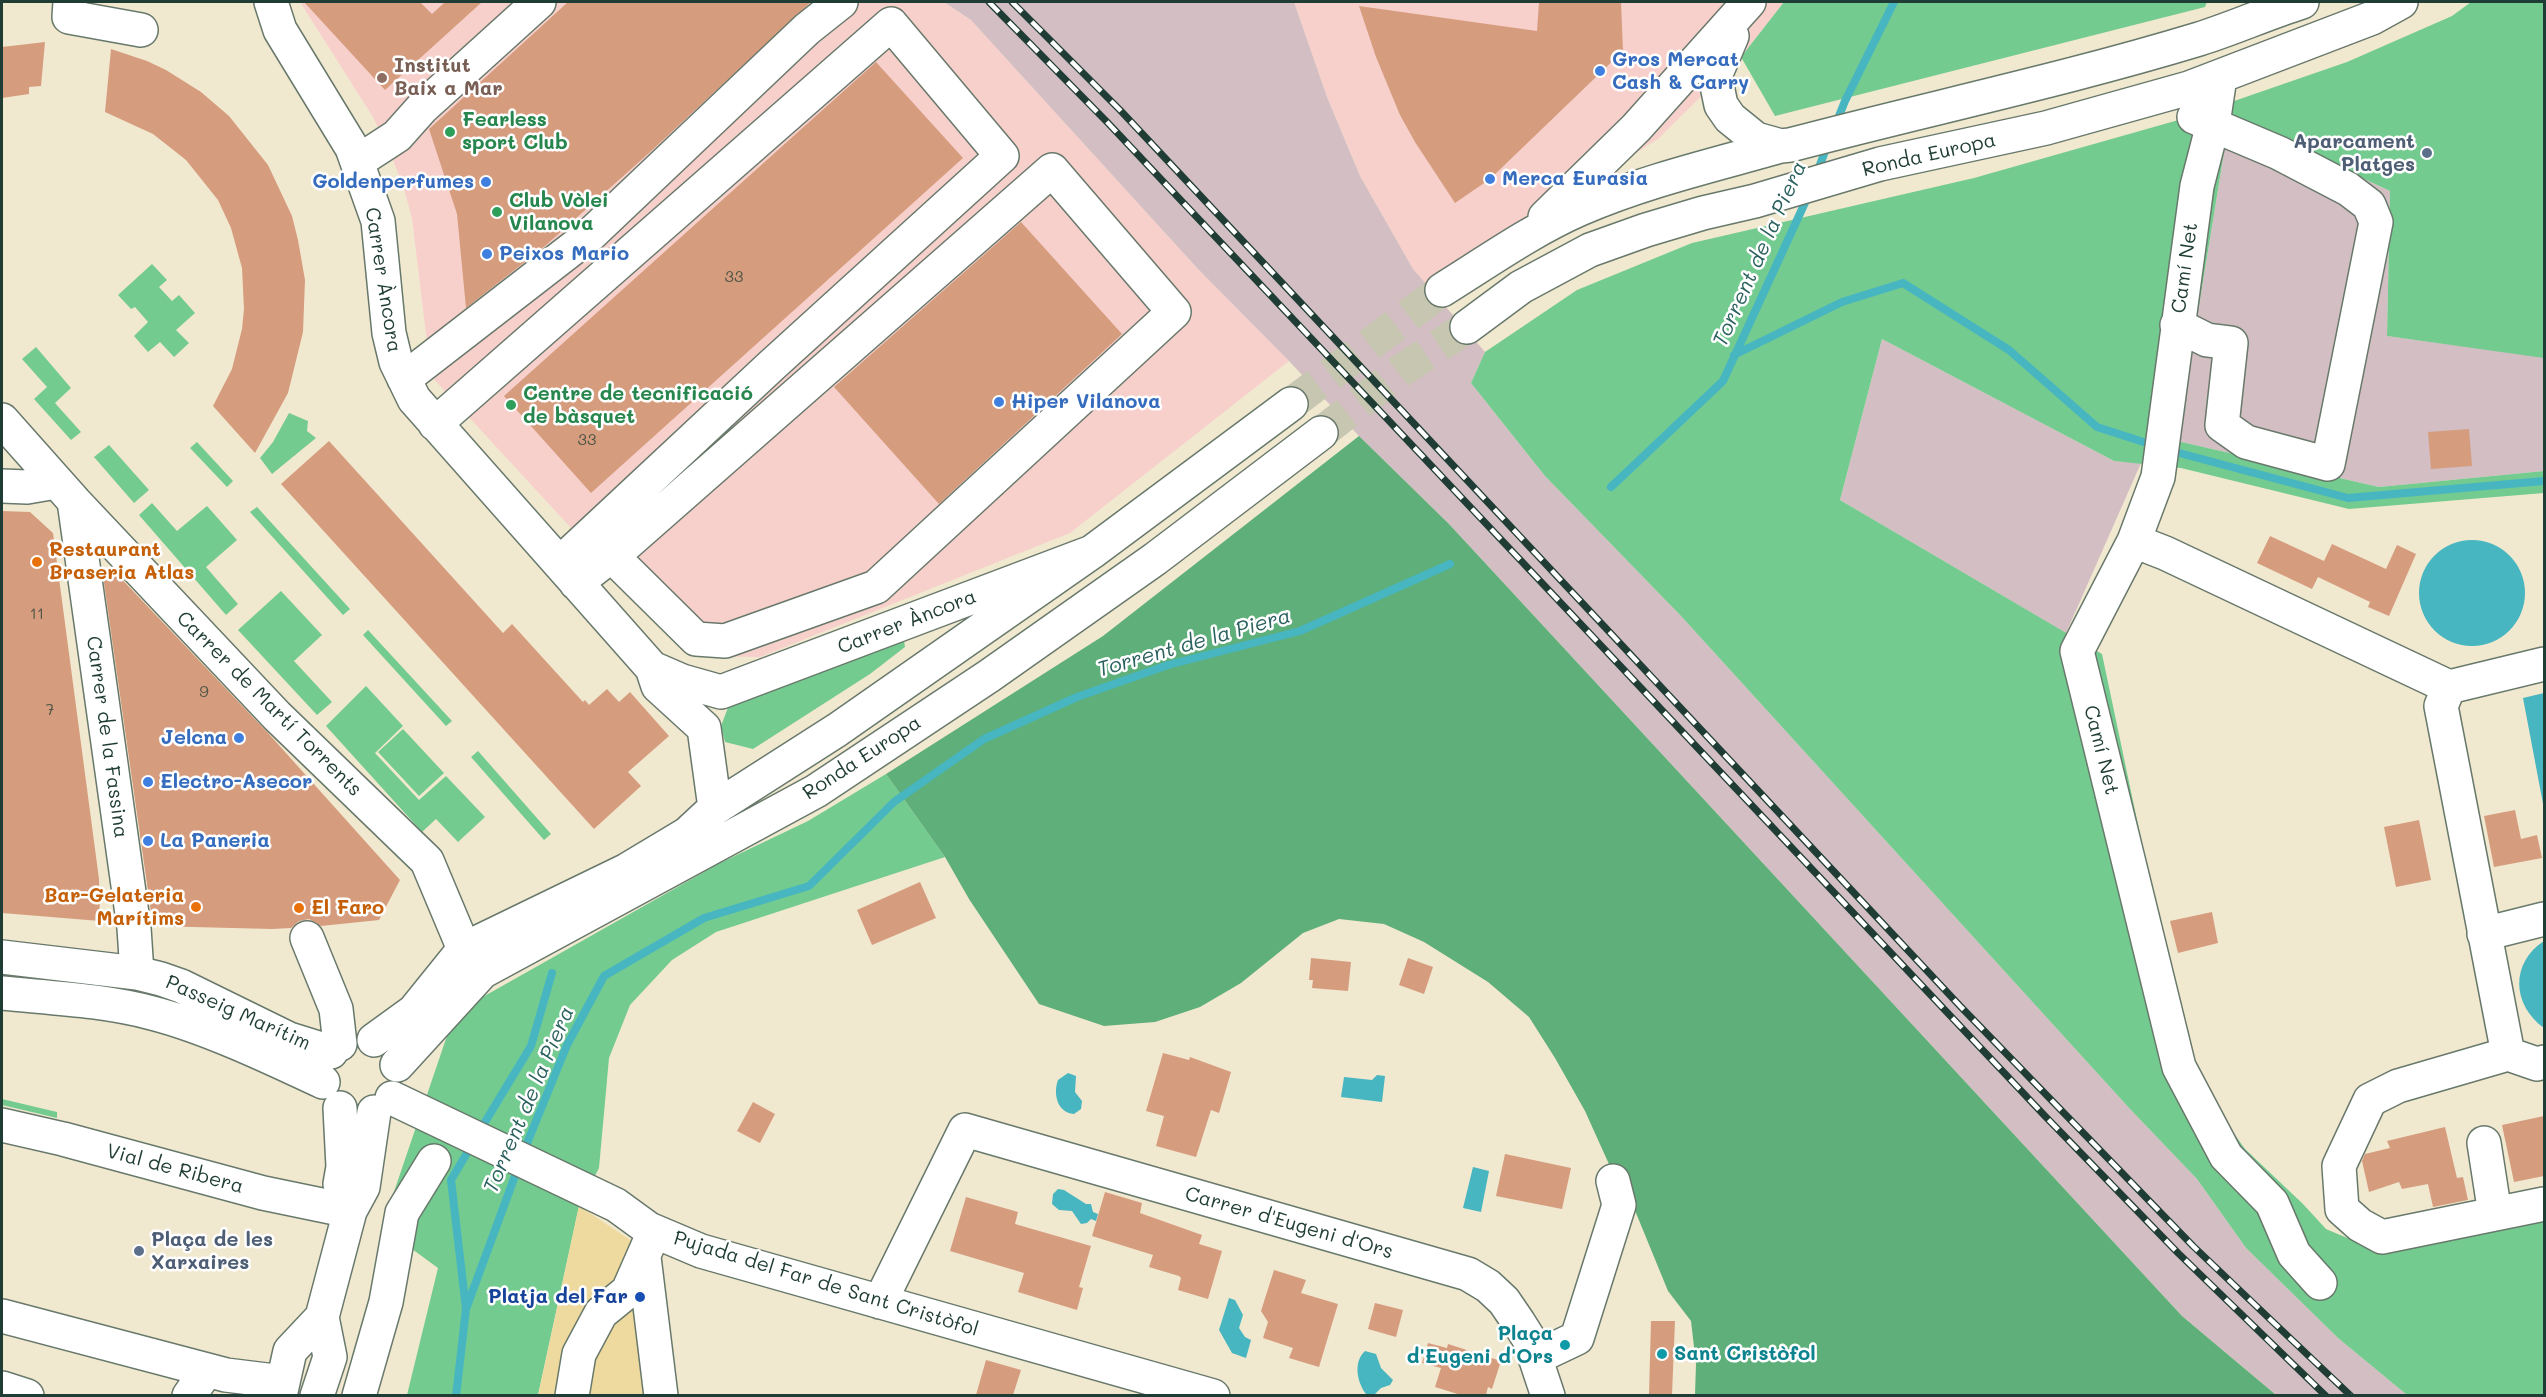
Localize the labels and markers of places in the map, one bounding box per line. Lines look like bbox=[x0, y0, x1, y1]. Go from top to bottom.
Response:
place label: Gros Mercat Cash & Carry bbox=[1612, 48, 1749, 95]
place label: Institut Baix a Mar bbox=[394, 54, 503, 101]
marker: Gros Mercat Cash & Carry bbox=[1593, 64, 1607, 78]
marker: Institut Baix a Mar bbox=[375, 71, 389, 85]
place label: Fearless sport Club bbox=[462, 108, 568, 155]
marker: Fearless sport Club bbox=[443, 125, 457, 139]
place label: Aparcament Platges bbox=[2293, 130, 2415, 177]
marker: Aparcament Platges bbox=[2420, 146, 2434, 160]
place label: Merca Eurasia bbox=[1502, 167, 1648, 191]
place label: Goldenperfumes bbox=[312, 170, 474, 194]
marker: Merca Eurasia bbox=[1483, 172, 1497, 186]
marker: Goldenperfumes bbox=[479, 175, 493, 189]
place label: Club Vòlei Vilanova bbox=[509, 189, 609, 236]
marker: Club Vòlei Vilanova bbox=[490, 205, 504, 219]
place label: Peixos Mario bbox=[499, 242, 629, 266]
marker: Peixos Mario bbox=[480, 247, 494, 261]
place label: Centre de tecnificació de bàsquet bbox=[523, 382, 753, 429]
place label: Hiper Vilanova bbox=[1011, 390, 1160, 414]
marker: Hiper Vilanova bbox=[992, 395, 1006, 409]
marker: Centre de tecnificació de bàsquet bbox=[504, 398, 518, 412]
place label: Restaurant Braseria Atlas bbox=[49, 538, 194, 585]
marker: Restaurant Braseria Atlas bbox=[30, 555, 44, 569]
place label: Jelcna bbox=[161, 726, 227, 750]
marker: Jelcna bbox=[232, 731, 246, 745]
place label: Electro-Asecor bbox=[160, 770, 312, 794]
marker: Electro-Asecor bbox=[141, 775, 155, 789]
place label: La Paneria bbox=[160, 829, 270, 853]
marker: La Paneria bbox=[141, 834, 155, 848]
place label: Bar-Gelateria Marítims bbox=[44, 884, 184, 931]
place label: El Faro bbox=[311, 896, 384, 920]
marker: Bar-Gelateria Marítims bbox=[189, 900, 203, 914]
marker: El Faro bbox=[292, 901, 306, 915]
place label: Plaça de les Xarxaires bbox=[151, 1228, 273, 1275]
marker: Plaça de les Xarxaires bbox=[132, 1244, 146, 1258]
place label: Platja del Far bbox=[488, 1285, 628, 1309]
marker: Platja del Far bbox=[633, 1290, 647, 1304]
place label: Plaça d'Eugeni d'Ors bbox=[1407, 1322, 1553, 1369]
marker: Plaça d'Eugeni d'Ors bbox=[1558, 1338, 1572, 1352]
place label: Sant Cristòfol bbox=[1674, 1342, 1816, 1366]
marker: Sant Cristòfol bbox=[1655, 1347, 1669, 1361]

